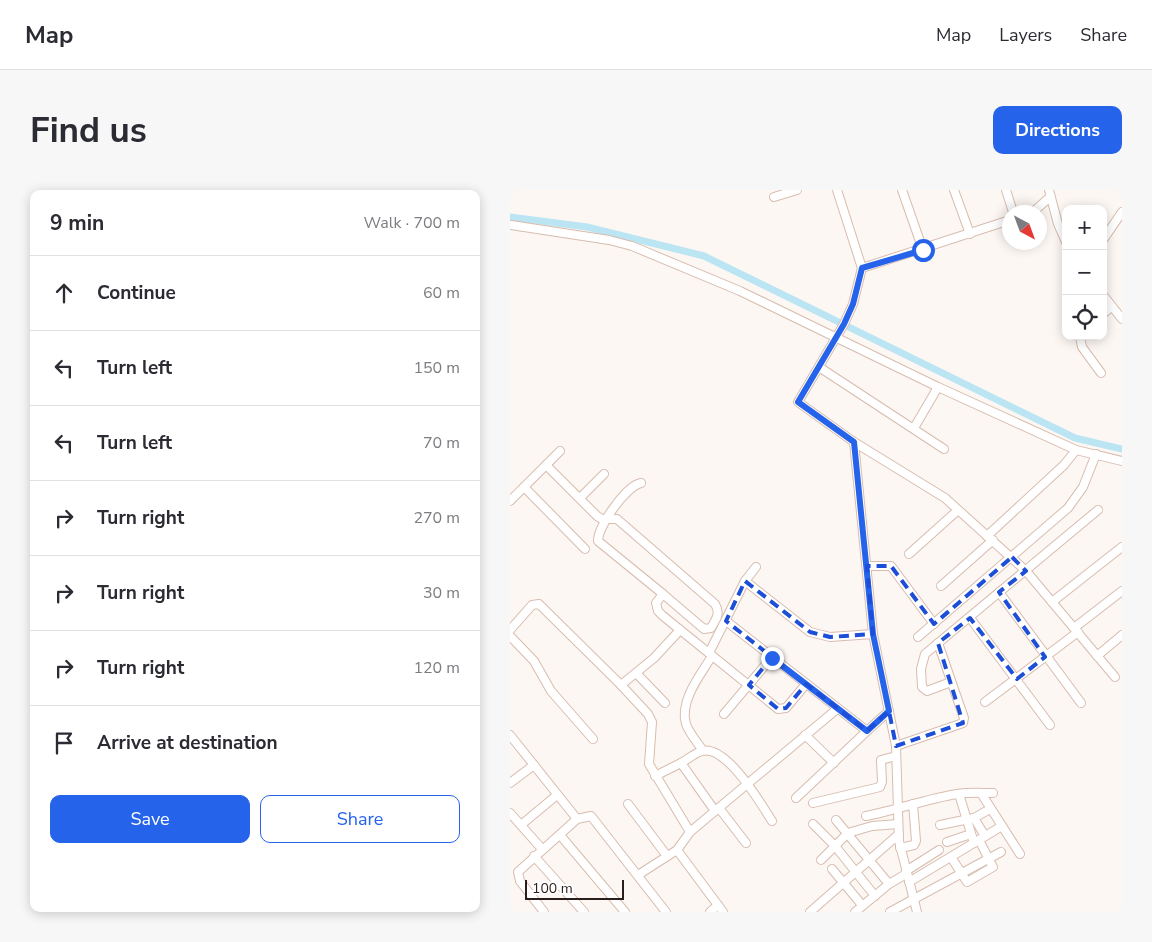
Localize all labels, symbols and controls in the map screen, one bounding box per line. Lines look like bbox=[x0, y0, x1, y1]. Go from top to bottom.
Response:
text: Map bbox=[25, 19, 73, 51]
text: Map bbox=[936, 23, 971, 47]
text: Layers bbox=[999, 23, 1052, 47]
text: Share bbox=[1080, 23, 1127, 47]
button: Directions bbox=[993, 106, 1122, 154]
text: Find us bbox=[30, 107, 147, 154]
north arrow bbox=[1002, 205, 1047, 250]
map controls bbox=[1062, 205, 1107, 340]
button: + bbox=[1062, 205, 1107, 250]
text: 9 min bbox=[50, 209, 104, 237]
text: Walk · 700 m bbox=[364, 212, 460, 234]
route start bbox=[912, 239, 935, 262]
button: − bbox=[1062, 250, 1107, 295]
icon: ahead bbox=[50, 279, 78, 307]
text: Continue bbox=[97, 280, 176, 306]
text: 60 m bbox=[423, 282, 460, 304]
button: locate bbox=[1062, 295, 1107, 340]
icon: left bbox=[50, 354, 78, 382]
text: Turn left bbox=[97, 355, 172, 381]
text: 150 m bbox=[413, 357, 460, 379]
icon: left bbox=[50, 429, 78, 457]
text: Turn left bbox=[97, 430, 172, 456]
text: 70 m bbox=[423, 432, 460, 454]
icon: right bbox=[50, 504, 78, 532]
text: Turn right bbox=[97, 505, 184, 531]
text: 270 m bbox=[413, 507, 460, 529]
icon: right bbox=[50, 579, 78, 607]
text: Turn right bbox=[97, 580, 184, 606]
text: 30 m bbox=[423, 582, 460, 604]
route end bbox=[761, 647, 784, 670]
icon: right bbox=[50, 654, 78, 682]
text: Turn right bbox=[97, 655, 184, 681]
text: 120 m bbox=[413, 657, 460, 679]
icon: arrive bbox=[50, 729, 78, 757]
text: Arrive at destination bbox=[97, 730, 278, 756]
button: Save bbox=[50, 795, 250, 843]
button: Share bbox=[260, 795, 460, 843]
scale bar bbox=[525, 877, 624, 900]
text: 100 m bbox=[532, 879, 573, 898]

